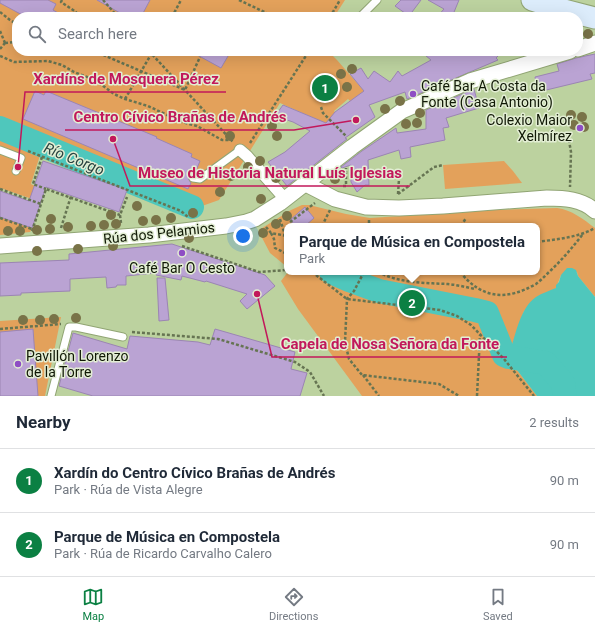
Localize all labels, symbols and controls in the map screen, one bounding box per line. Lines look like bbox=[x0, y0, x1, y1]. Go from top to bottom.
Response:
search box bbox=[12, 12, 583, 56]
icon: search bbox=[26, 23, 48, 45]
text: Search here bbox=[58, 25, 137, 43]
callout: Xardíns de Mosquera Pérez bbox=[25, 65, 226, 92]
text: Xardíns de Mosquera Pérez bbox=[33, 70, 219, 88]
pin: 1 bbox=[312, 73, 338, 103]
place label: Café Bar A Costa da Fonte (Casa Antonio) bbox=[421, 78, 553, 111]
marker: Café Bar A Costa da Fonte (Casa Antonio) bbox=[408, 89, 418, 99]
callout: Centro Cívico Brañas de Andrés bbox=[65, 103, 294, 130]
text: Centro Cívico Brañas de Andrés bbox=[73, 108, 287, 126]
place label: Colexio Maior Xelmírez bbox=[486, 112, 572, 144]
marker: Colexio Maior Xelmírez bbox=[575, 123, 585, 133]
water label: Río Corgo bbox=[41, 139, 107, 179]
callout: Museo de Historia Natural Luís Iglesias bbox=[130, 159, 410, 186]
text: Museo de Historia Natural Luís Iglesias bbox=[138, 164, 402, 182]
street label: Rúa dos Pelamios bbox=[102, 219, 216, 247]
popup bbox=[284, 223, 540, 275]
your location bbox=[233, 226, 253, 246]
text: Parque de Música en Compostela bbox=[299, 233, 525, 251]
marker: Café Bar O Cesto bbox=[177, 248, 187, 258]
text: Park bbox=[299, 251, 325, 266]
place label: Café Bar O Cesto bbox=[129, 260, 235, 276]
pin: 2 bbox=[399, 288, 425, 318]
callout: Capela de Nosa Señora da Fonte bbox=[272, 330, 507, 357]
text: Capela de Nosa Señora da Fonte bbox=[281, 335, 499, 353]
place label: Pavillón Lorenzo de la Torre bbox=[26, 348, 129, 380]
marker: Pavillón Lorenzo de la Torre bbox=[13, 359, 23, 369]
text: Nearby bbox=[16, 412, 71, 432]
text: 2 results bbox=[529, 415, 579, 430]
text: Xardín do Centro Cívico Brañas de Andrés bbox=[54, 464, 335, 482]
text: 1 bbox=[25, 473, 33, 488]
text: 90 m bbox=[550, 473, 579, 488]
text: Park · Rúa de Vista Alegre bbox=[54, 482, 203, 497]
text: Parque de Música en Compostela bbox=[54, 528, 280, 546]
text: 2 bbox=[25, 537, 33, 552]
text: 90 m bbox=[550, 537, 579, 552]
text: Park · Rúa de Ricardo Carvalho Calero bbox=[54, 546, 272, 561]
tab: Map bbox=[82, 586, 104, 623]
tab: Directions bbox=[269, 586, 318, 623]
tab: Saved bbox=[483, 586, 513, 623]

